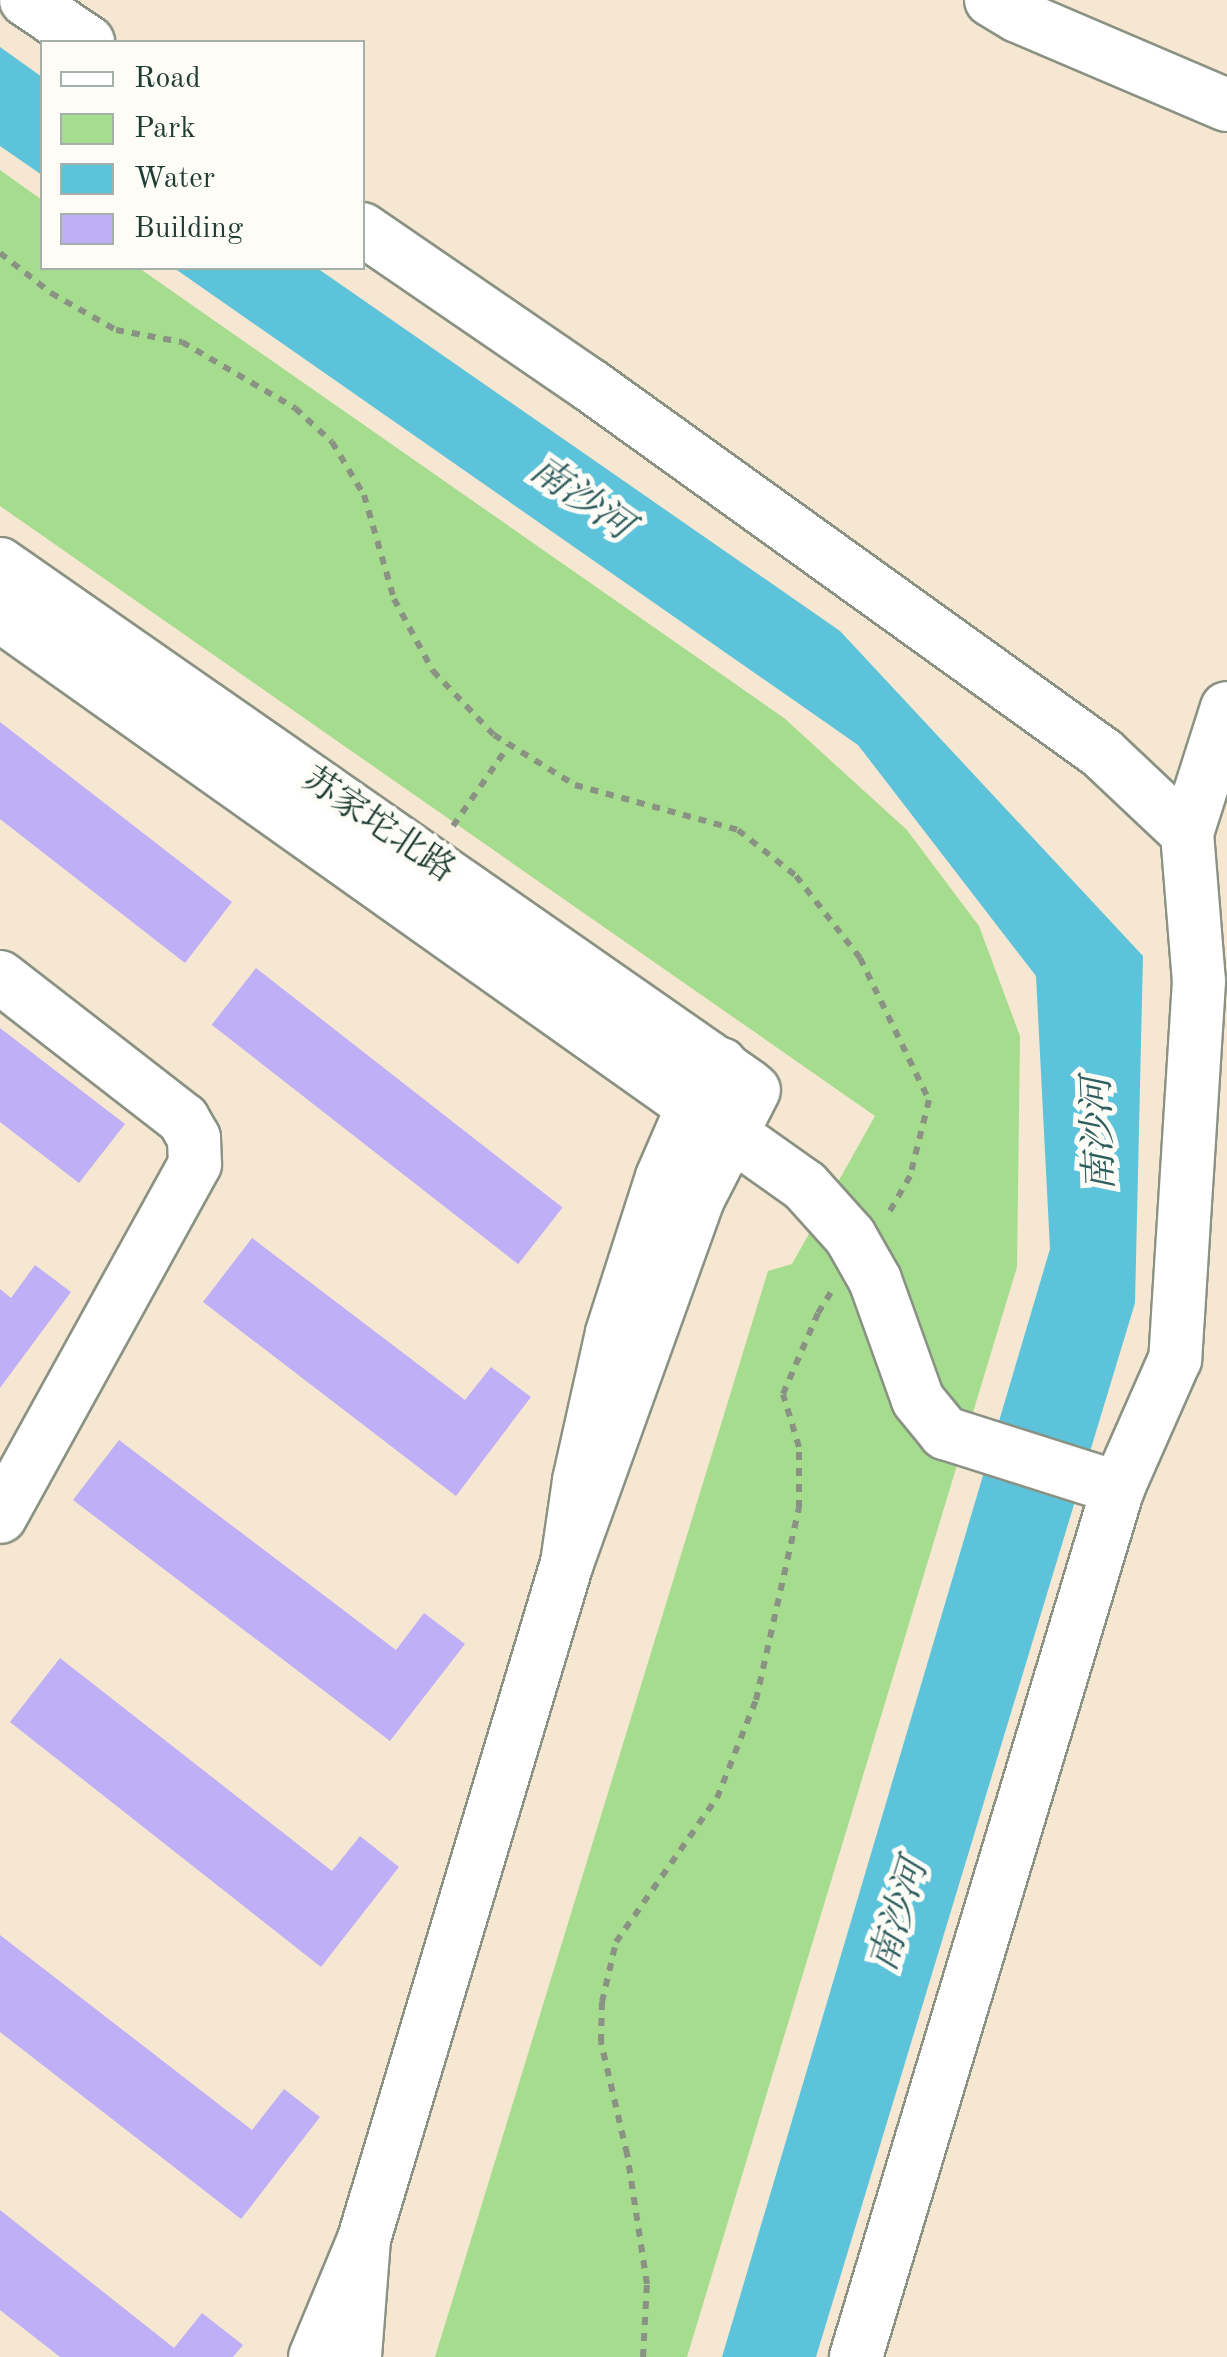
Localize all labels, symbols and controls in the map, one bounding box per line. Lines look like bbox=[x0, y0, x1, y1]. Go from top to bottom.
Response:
legend bbox=[40, 40, 365, 270]
text: Road bbox=[134, 64, 201, 94]
text: Park bbox=[134, 114, 196, 144]
text: Water bbox=[134, 164, 215, 194]
text: Building bbox=[134, 214, 243, 244]
water label: 南沙河 bbox=[520, 449, 640, 551]
street label: 苏家坨北路 bbox=[294, 760, 462, 892]
water label: 南沙河 bbox=[1076, 1076, 1126, 1192]
water label: 南沙河 bbox=[863, 1855, 939, 1977]

